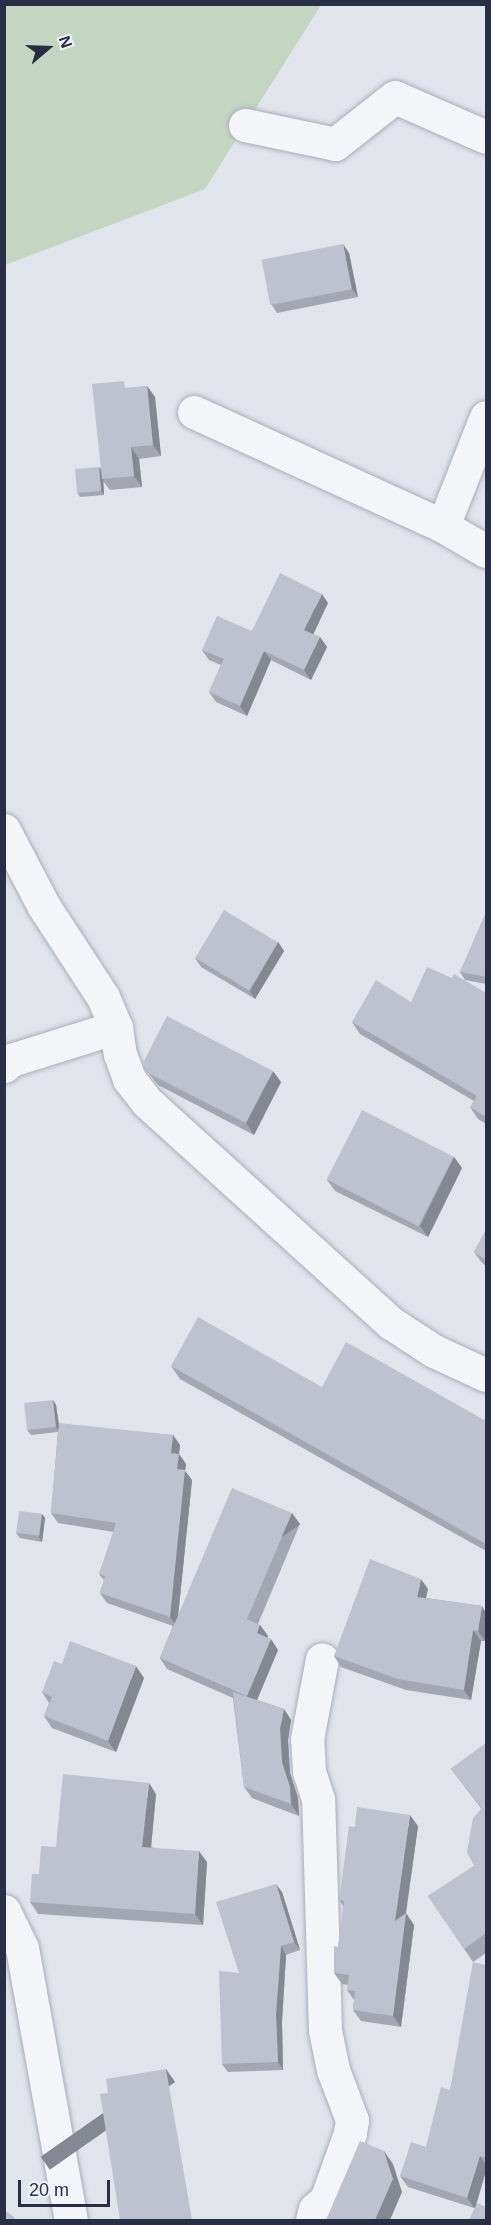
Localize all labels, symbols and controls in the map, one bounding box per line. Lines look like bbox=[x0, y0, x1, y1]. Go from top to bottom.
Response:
north arrow bbox=[18, 18, 78, 78]
text: N bbox=[56, 34, 75, 50]
scale bar bbox=[21, 2168, 112, 2206]
text: 20 m bbox=[29, 2180, 69, 2200]

